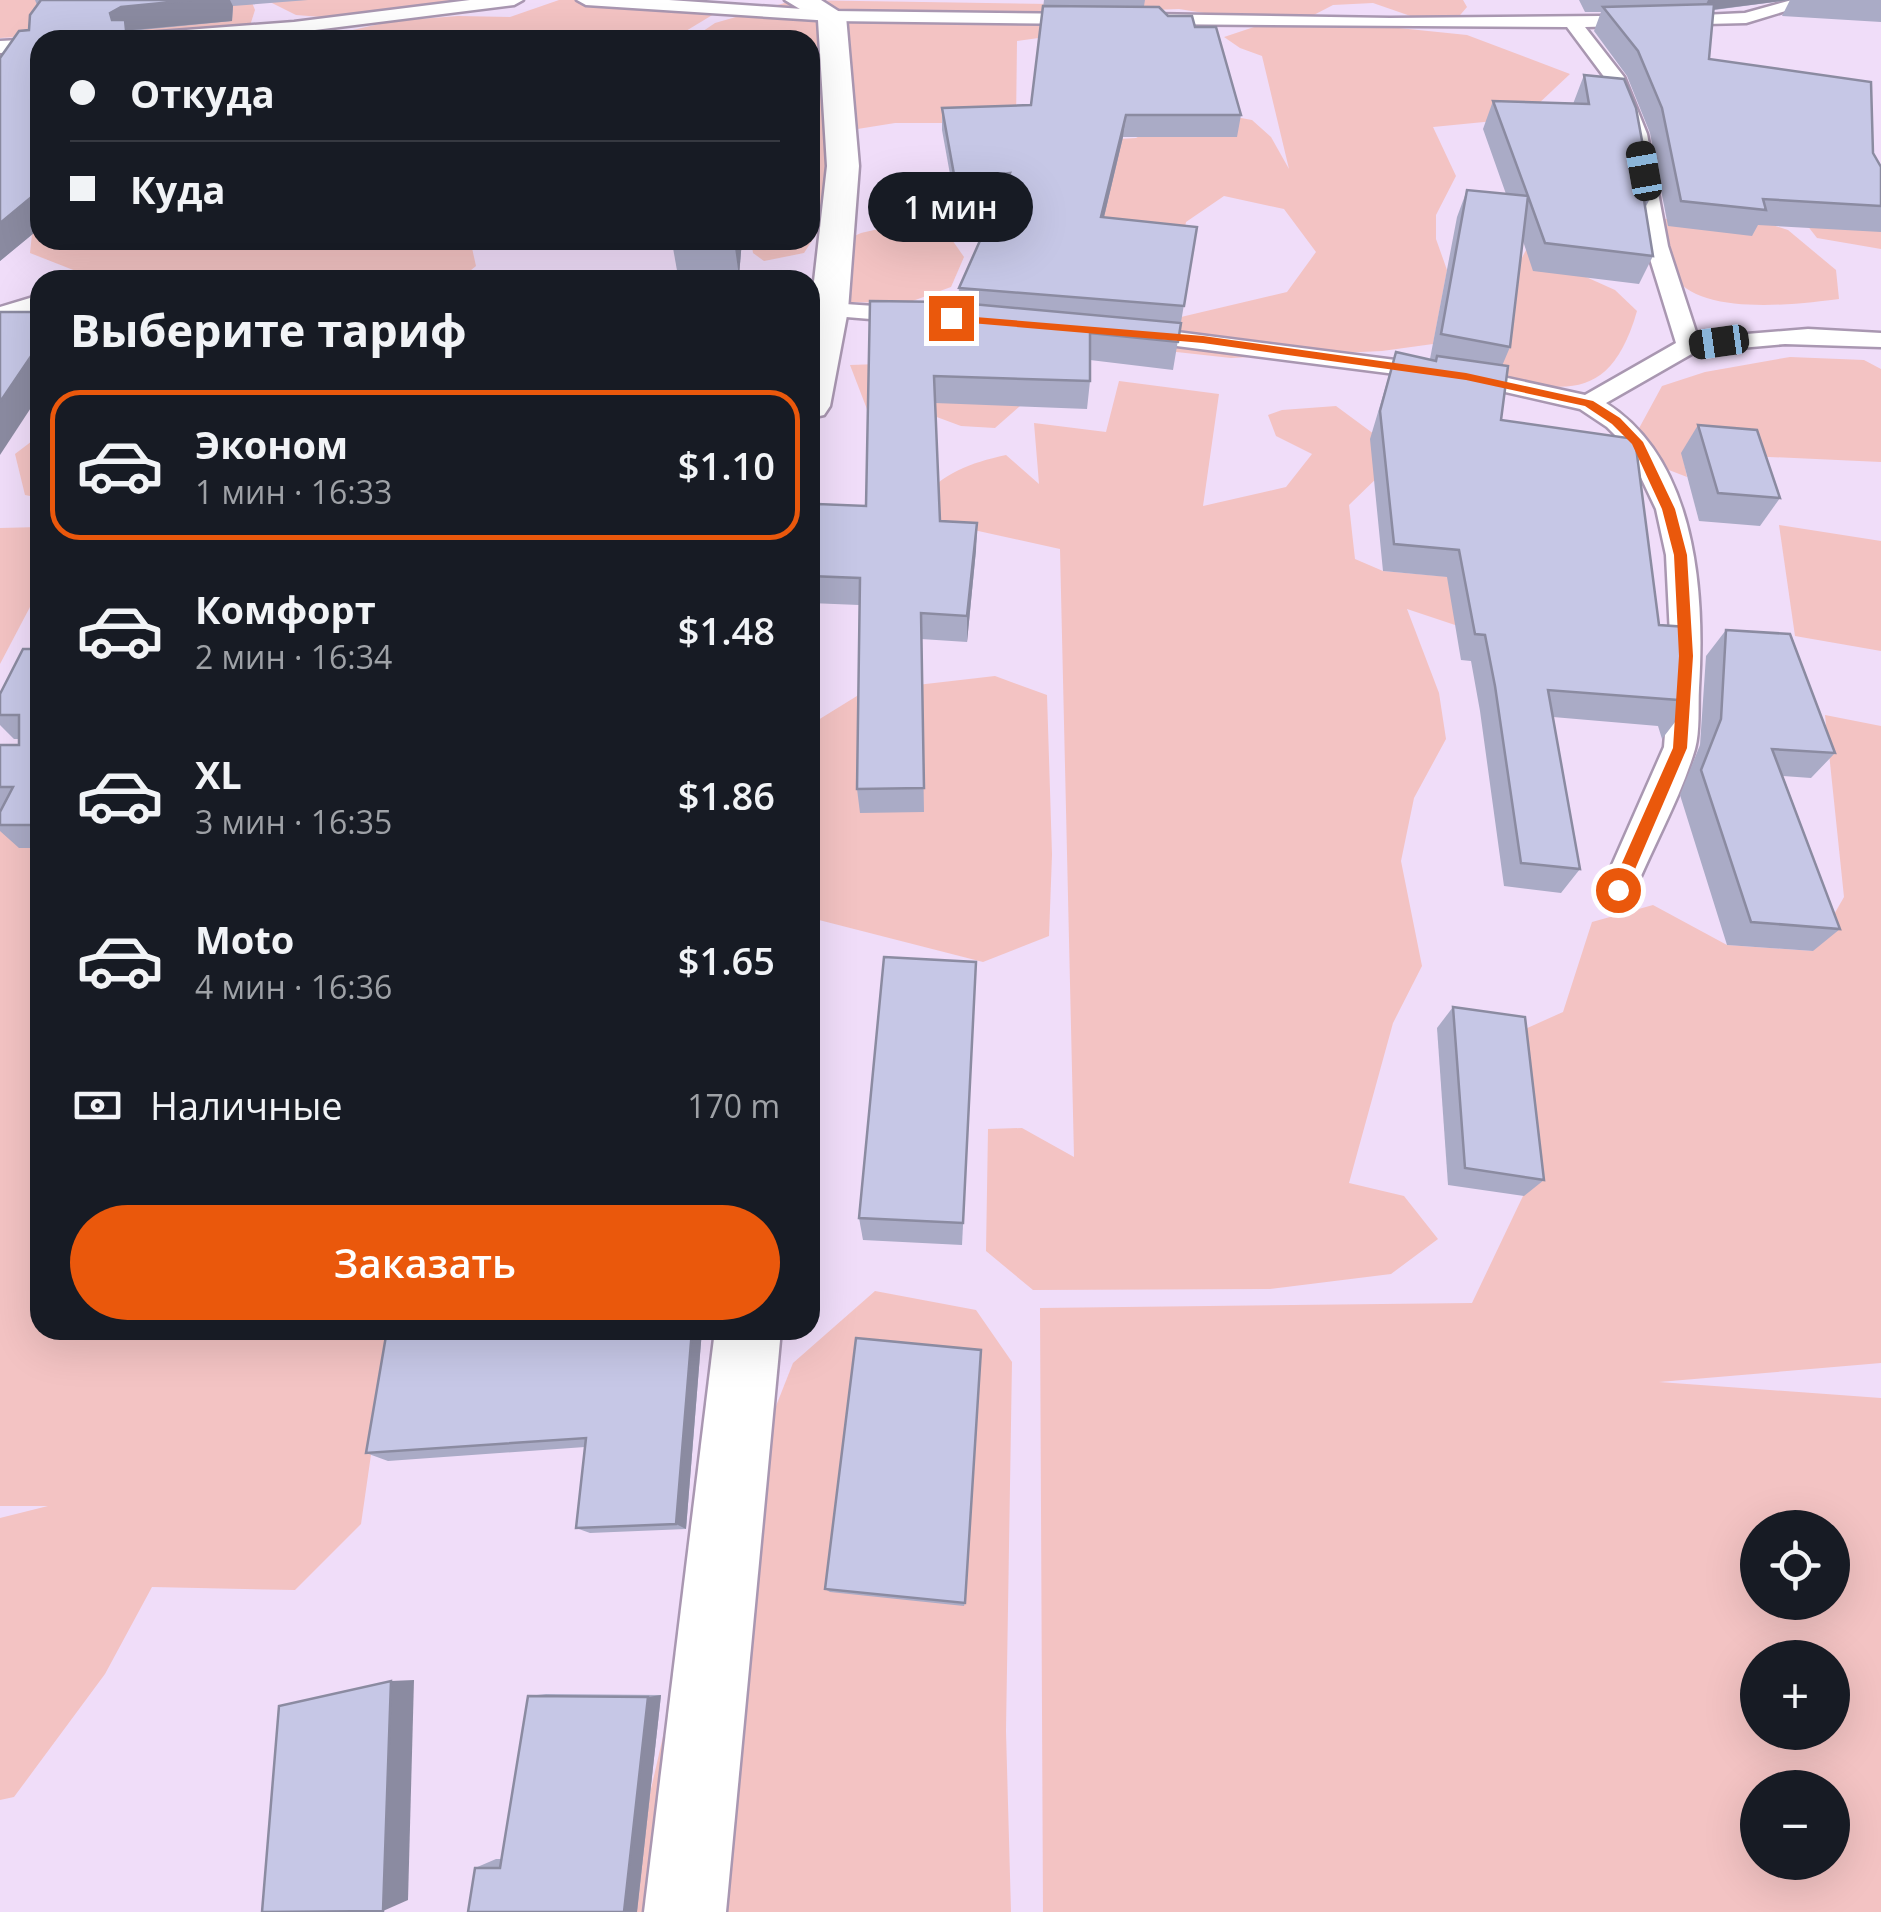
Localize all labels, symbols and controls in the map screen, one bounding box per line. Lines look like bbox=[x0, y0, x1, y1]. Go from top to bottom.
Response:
text: Откуда bbox=[130, 67, 275, 119]
car bbox=[1624, 139, 1664, 203]
text: Куда bbox=[130, 163, 225, 215]
callout: 1 мин bbox=[868, 173, 1034, 243]
text: 1 мин bbox=[903, 185, 998, 228]
route end bbox=[929, 296, 974, 341]
text: Выберите тариф bbox=[70, 299, 467, 360]
car bbox=[1687, 323, 1751, 361]
text: Эконом bbox=[195, 418, 348, 470]
icon: car bbox=[75, 420, 165, 510]
text: $1.10 bbox=[678, 439, 775, 491]
text: 1 мин · 16:33 bbox=[195, 470, 392, 513]
text: Комфорт bbox=[195, 583, 376, 635]
icon: car bbox=[75, 585, 165, 675]
text: $1.48 bbox=[678, 604, 775, 656]
text: 2 мин · 16:34 bbox=[195, 635, 392, 678]
text: XL bbox=[195, 748, 242, 800]
icon: car bbox=[75, 750, 165, 840]
text: $1.86 bbox=[678, 769, 775, 821]
text: 3 мин · 16:35 bbox=[195, 800, 392, 843]
route start bbox=[1596, 868, 1641, 913]
text: Moto bbox=[195, 913, 294, 965]
icon: car bbox=[75, 915, 165, 1005]
text: $1.65 bbox=[678, 934, 775, 986]
text: 4 мин · 16:36 bbox=[195, 965, 392, 1008]
icon: cash bbox=[70, 1078, 125, 1133]
text: Наличные bbox=[150, 1079, 343, 1131]
text: 170 m bbox=[687, 1084, 780, 1127]
button: Заказать bbox=[70, 1205, 780, 1320]
map controls bbox=[1740, 1510, 1850, 1880]
button: locate bbox=[1740, 1510, 1850, 1620]
button: + bbox=[1740, 1640, 1850, 1750]
button: − bbox=[1740, 1770, 1850, 1880]

